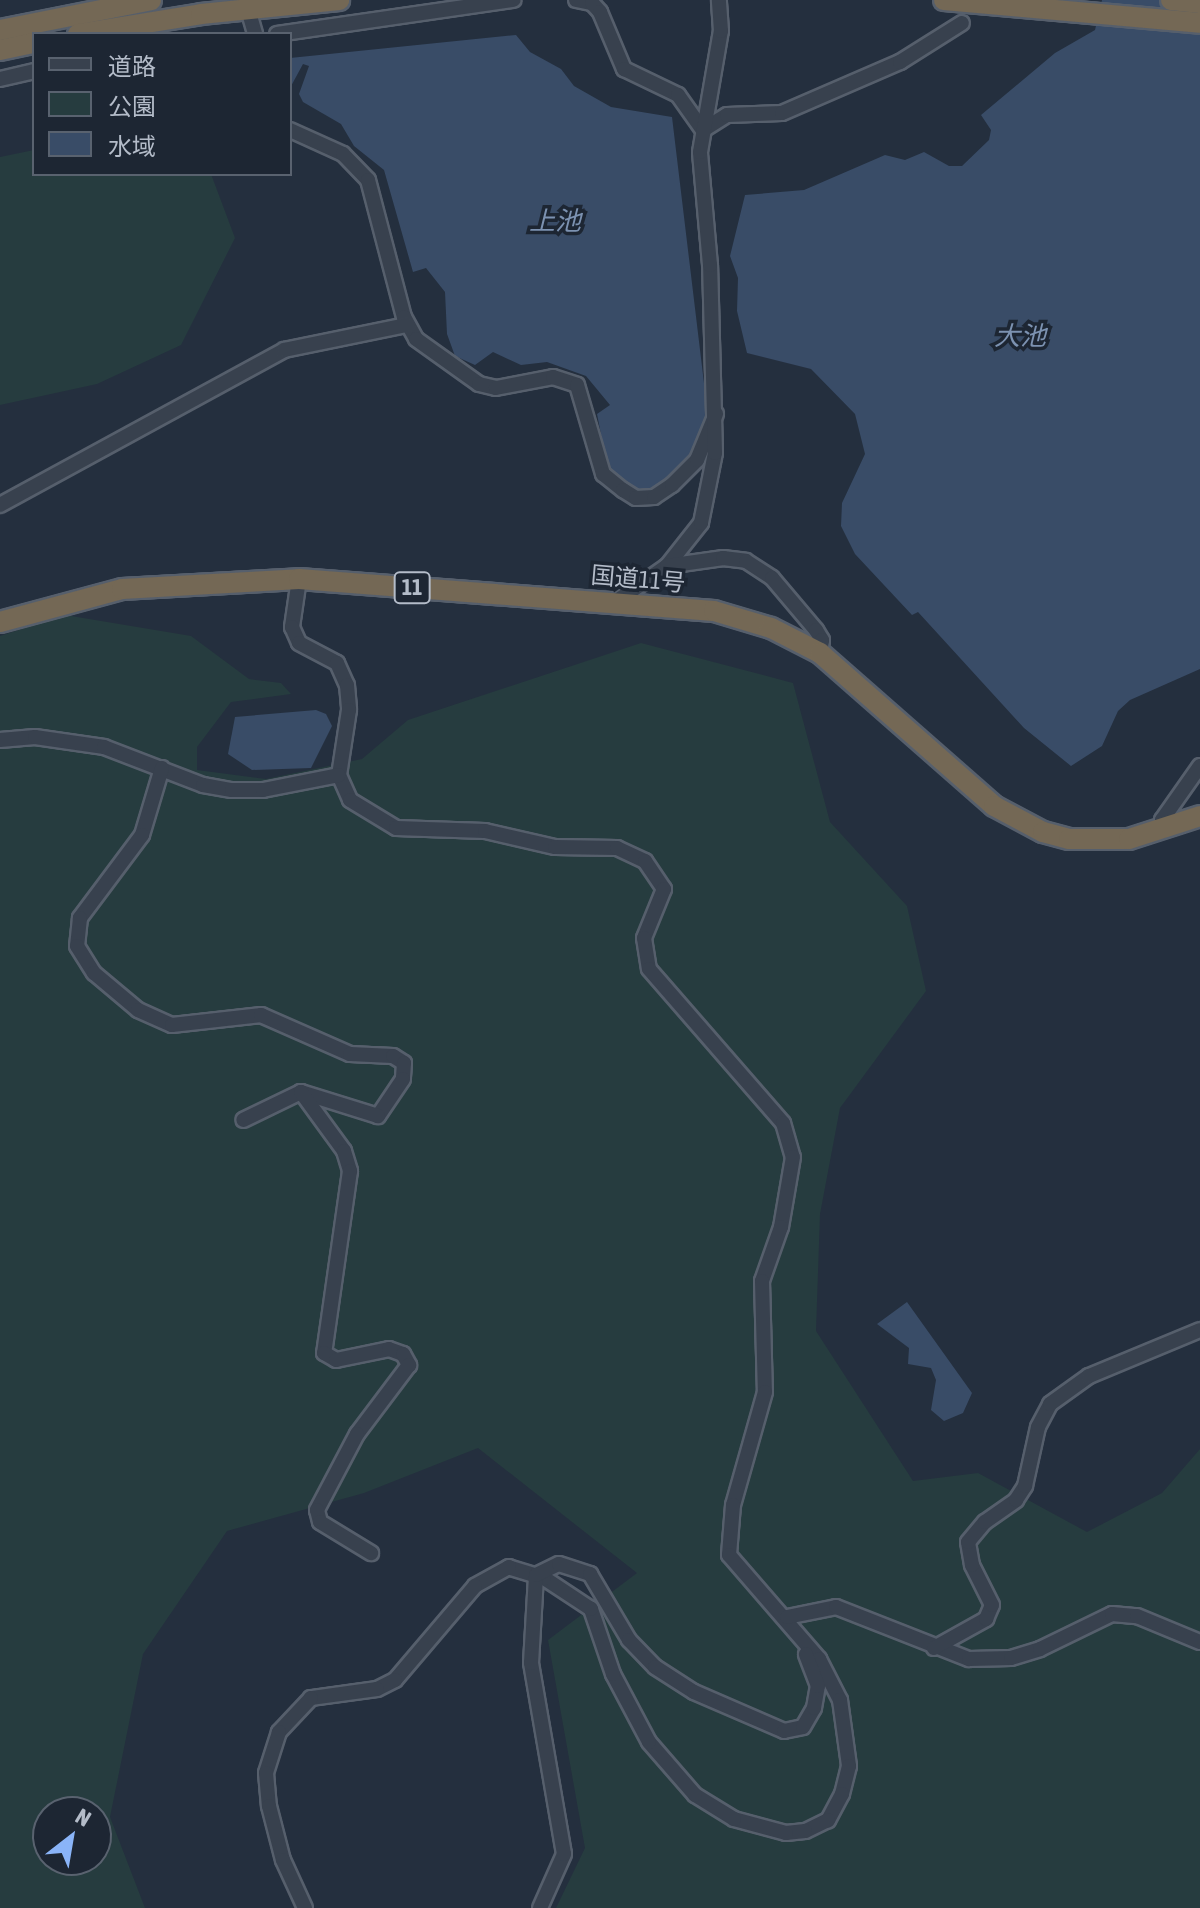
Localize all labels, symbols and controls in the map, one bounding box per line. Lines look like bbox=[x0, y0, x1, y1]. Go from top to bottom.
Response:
legend bbox=[32, 32, 292, 176]
text: 道路 bbox=[108, 53, 156, 80]
text: 公園 bbox=[108, 93, 156, 120]
text: 水域 bbox=[108, 133, 156, 160]
water label: 上池 bbox=[529, 206, 581, 238]
water label: 大池 bbox=[994, 321, 1046, 353]
street label: 国道11号 bbox=[590, 561, 686, 597]
road number: 11 bbox=[392, 570, 432, 606]
north arrow bbox=[32, 1796, 112, 1876]
text: N bbox=[71, 1803, 96, 1832]

